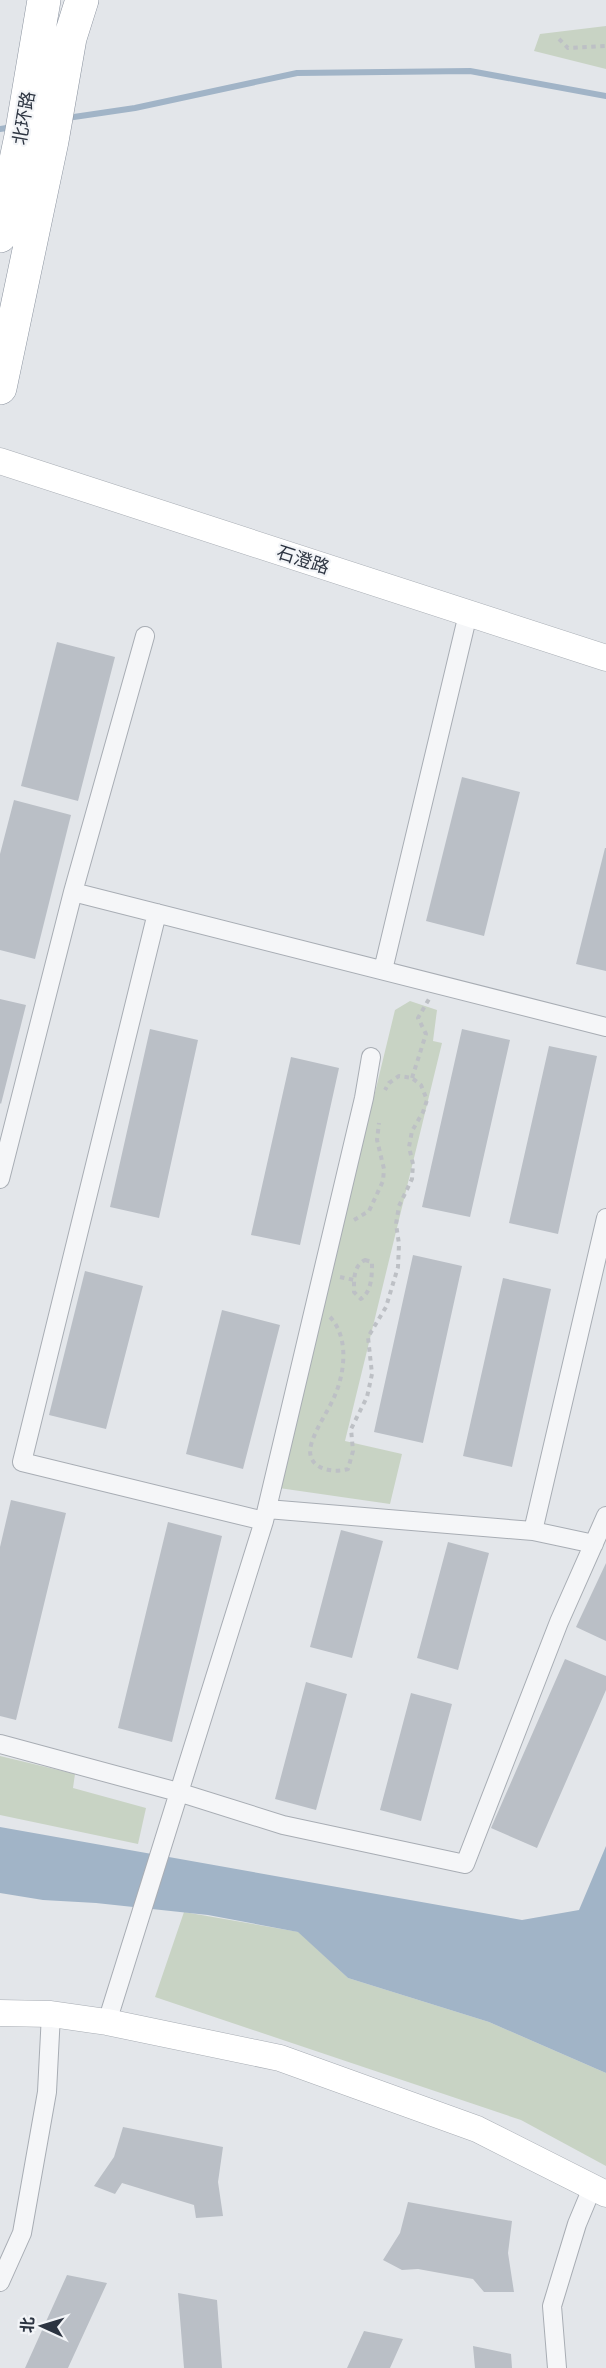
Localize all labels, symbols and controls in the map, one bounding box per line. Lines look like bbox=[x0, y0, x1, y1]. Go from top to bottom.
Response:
street label: 北环路 bbox=[8, 90, 40, 146]
street label: 石澄路 bbox=[274, 541, 332, 579]
north arrow bbox=[12, 2296, 72, 2356]
text: 北 bbox=[17, 2316, 38, 2334]

